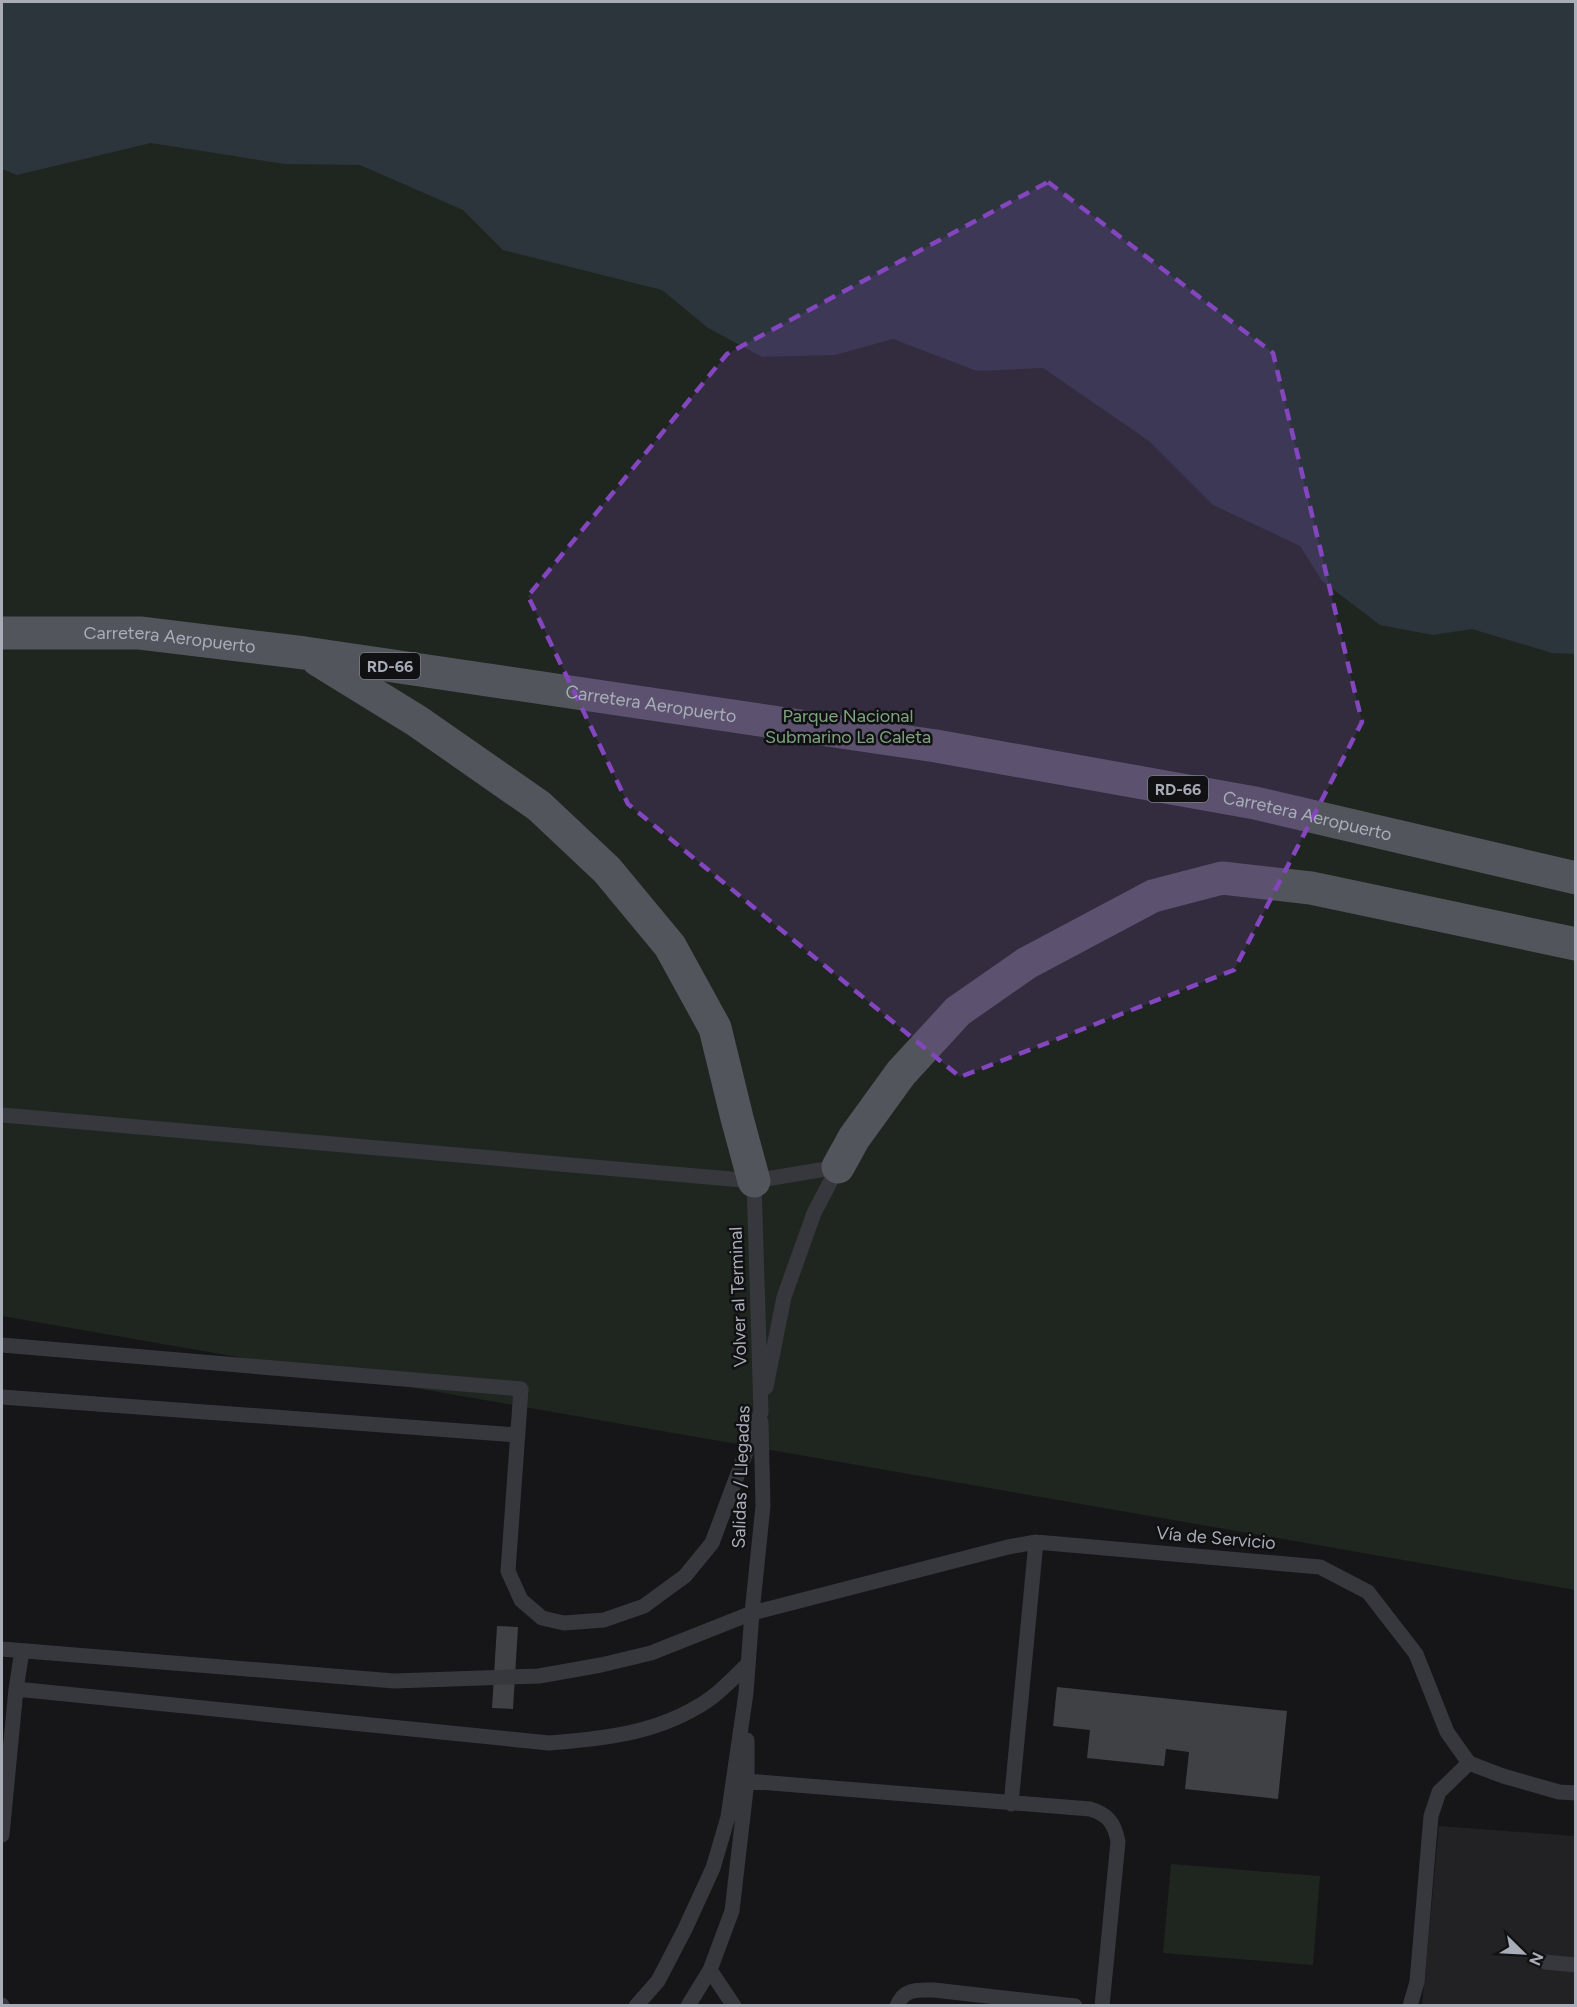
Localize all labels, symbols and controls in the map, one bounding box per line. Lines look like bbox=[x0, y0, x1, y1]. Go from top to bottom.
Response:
street label: Carretera Aeropuerto bbox=[84, 622, 257, 658]
road number: RD-66 bbox=[360, 653, 420, 679]
street label: Carretera Aeropuerto bbox=[564, 681, 738, 727]
park label: Parque Nacional Submarino La Caleta bbox=[765, 705, 931, 748]
road number: RD-66 bbox=[1148, 776, 1208, 802]
street label: Carretera Aeropuerto bbox=[1221, 786, 1394, 846]
street label: Volver al Terminal bbox=[725, 1226, 751, 1368]
street label: Salidas / Llegadas bbox=[728, 1405, 754, 1549]
street label: Vía de Servicio bbox=[1155, 1522, 1277, 1554]
north arrow bbox=[1493, 1923, 1553, 1983]
text: N bbox=[1525, 1949, 1547, 1968]

